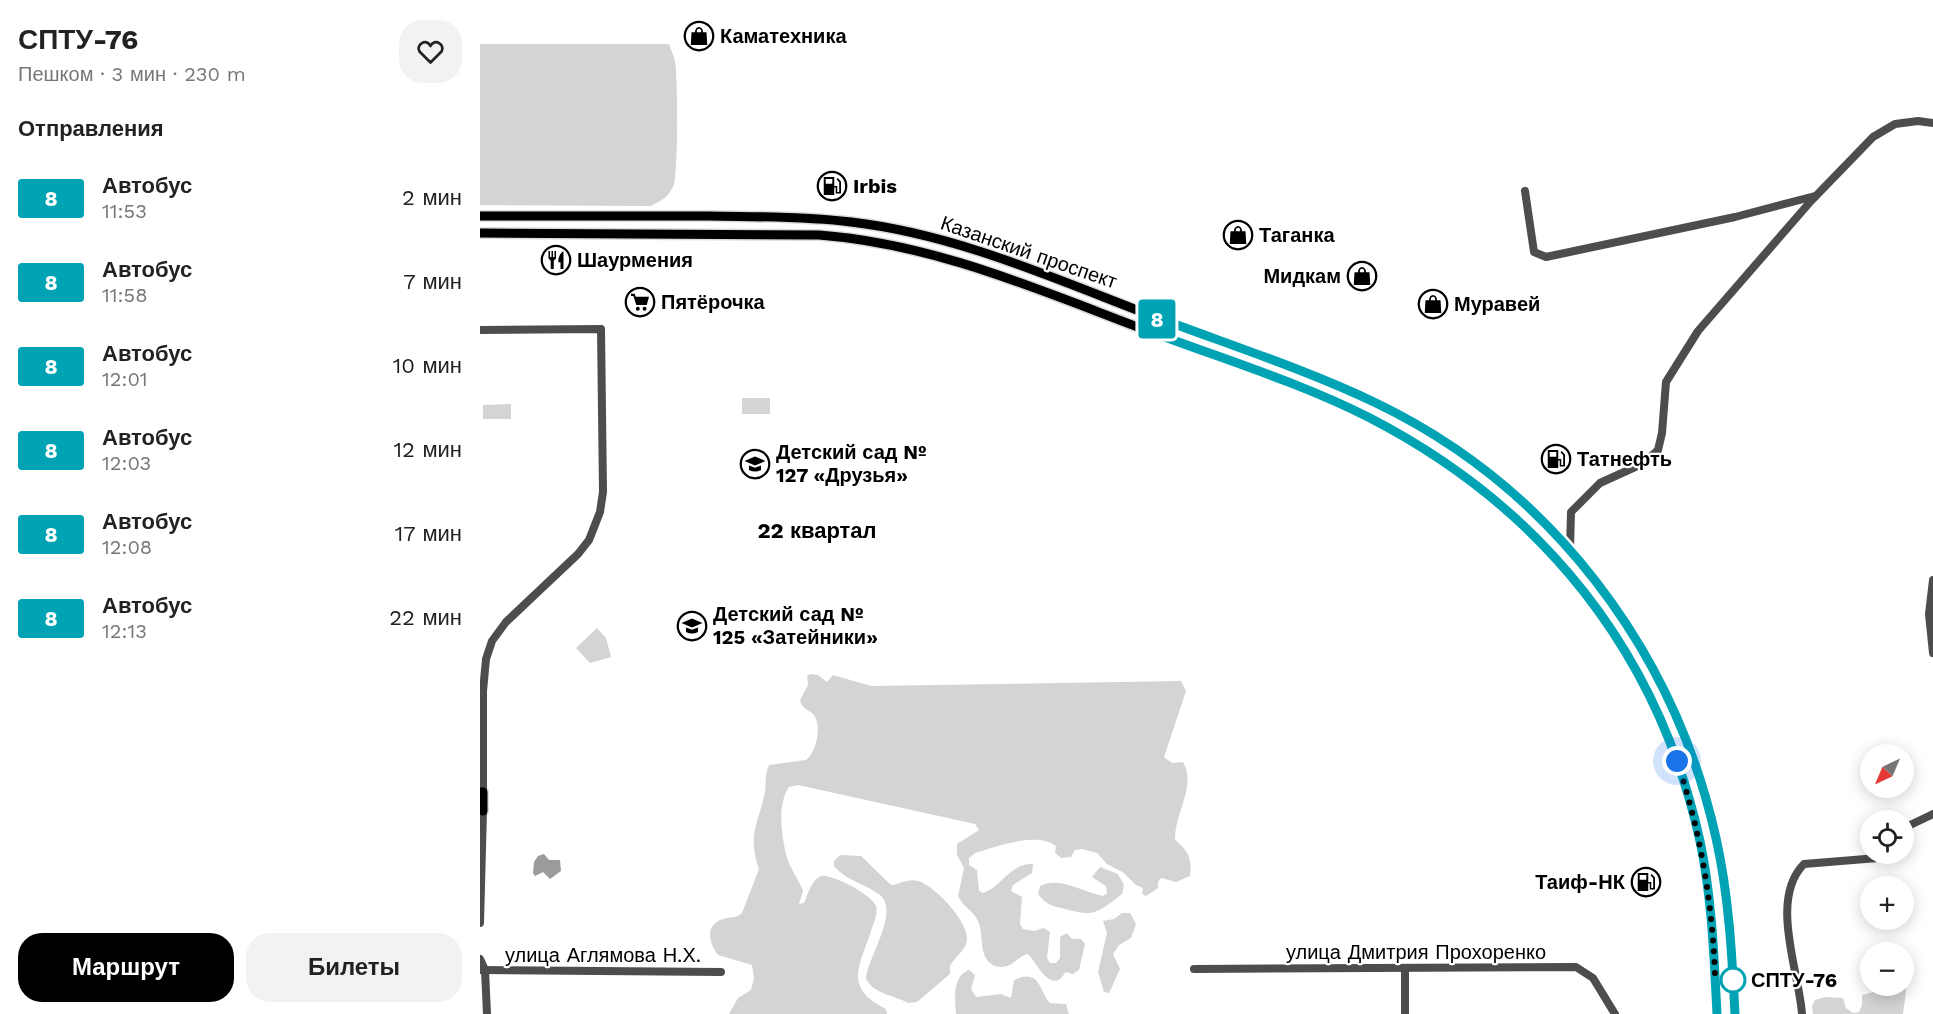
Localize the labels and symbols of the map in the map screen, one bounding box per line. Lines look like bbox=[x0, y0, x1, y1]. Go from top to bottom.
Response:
shop icon: Каматехника bbox=[683, 20, 715, 52]
place label: Каматехника bbox=[720, 24, 847, 48]
fuel station icon: Irbis bbox=[816, 170, 848, 202]
place label: Irbis bbox=[853, 174, 897, 198]
street label: Казанский проспект bbox=[938, 211, 1120, 293]
shop icon: Таганка bbox=[1222, 219, 1254, 251]
place label: Таганка bbox=[1259, 223, 1335, 247]
restaurant icon: Шаурмения bbox=[540, 244, 572, 276]
place label: Шаурмения bbox=[577, 248, 693, 272]
shop icon: Мидкам bbox=[1346, 260, 1378, 292]
place label: Мидкам bbox=[1263, 264, 1341, 288]
supermarket icon: Пятёрочка bbox=[624, 286, 656, 318]
shop icon: Муравей bbox=[1417, 288, 1449, 320]
place label: Пятёрочка bbox=[661, 290, 766, 314]
place label: Муравей bbox=[1454, 292, 1540, 316]
line badge: 8 bbox=[1138, 300, 1176, 338]
place label: Детский сад № 127 «Друзья» bbox=[776, 440, 927, 487]
fuel station icon: Татнефть bbox=[1540, 443, 1572, 475]
place label: Татнефть bbox=[1577, 447, 1672, 471]
school or university icon: Детский сад № 127 «Друзья» bbox=[739, 448, 771, 480]
district label: 22 квартал bbox=[757, 518, 877, 543]
place label: Детский сад № 125 «Затейники» bbox=[713, 602, 878, 649]
school or university icon: Детский сад № 125 «Затейники» bbox=[676, 610, 708, 642]
north arrow bbox=[1860, 744, 1914, 798]
your location bbox=[1662, 746, 1692, 776]
fuel station icon: Таиф-НК bbox=[1630, 866, 1662, 898]
place label: Таиф-НК bbox=[1535, 870, 1626, 894]
street label: улица Дмитрия Прохоренко bbox=[1286, 940, 1546, 964]
street label: улица Аглямова Н.Х. bbox=[505, 943, 701, 967]
marker: СПТУ-76 bbox=[1720, 967, 1746, 993]
place label: СПТУ-76 bbox=[1751, 968, 1837, 992]

